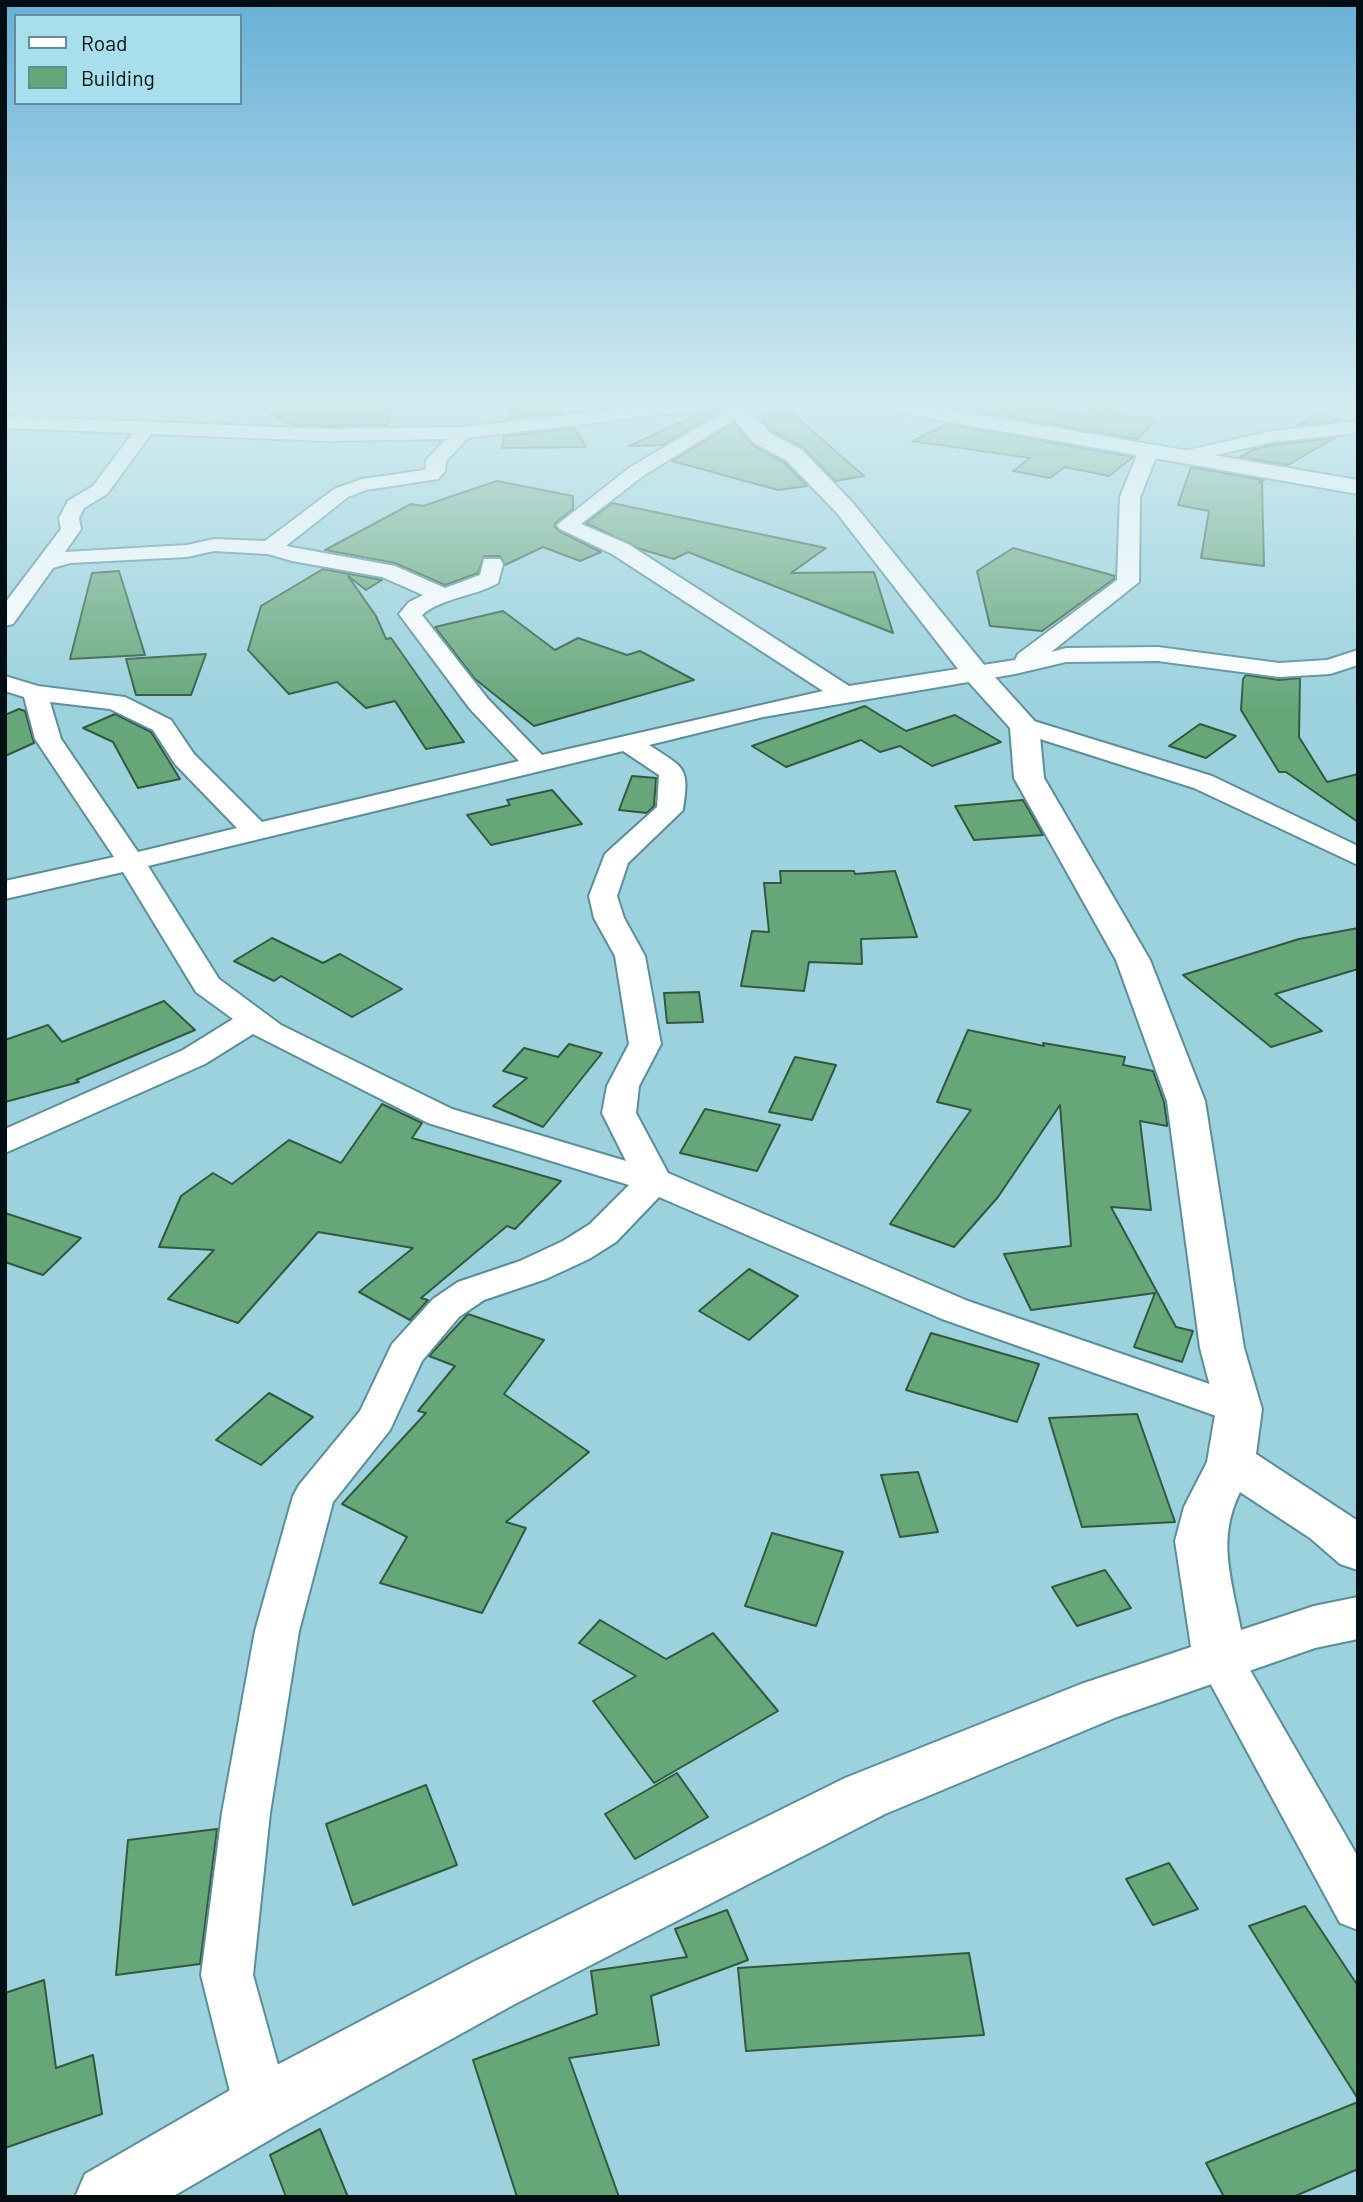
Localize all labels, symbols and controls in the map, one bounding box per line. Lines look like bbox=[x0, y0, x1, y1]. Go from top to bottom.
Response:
legend bbox=[14, 14, 242, 105]
text: Road bbox=[81, 30, 127, 55]
text: Building bbox=[81, 65, 155, 90]

